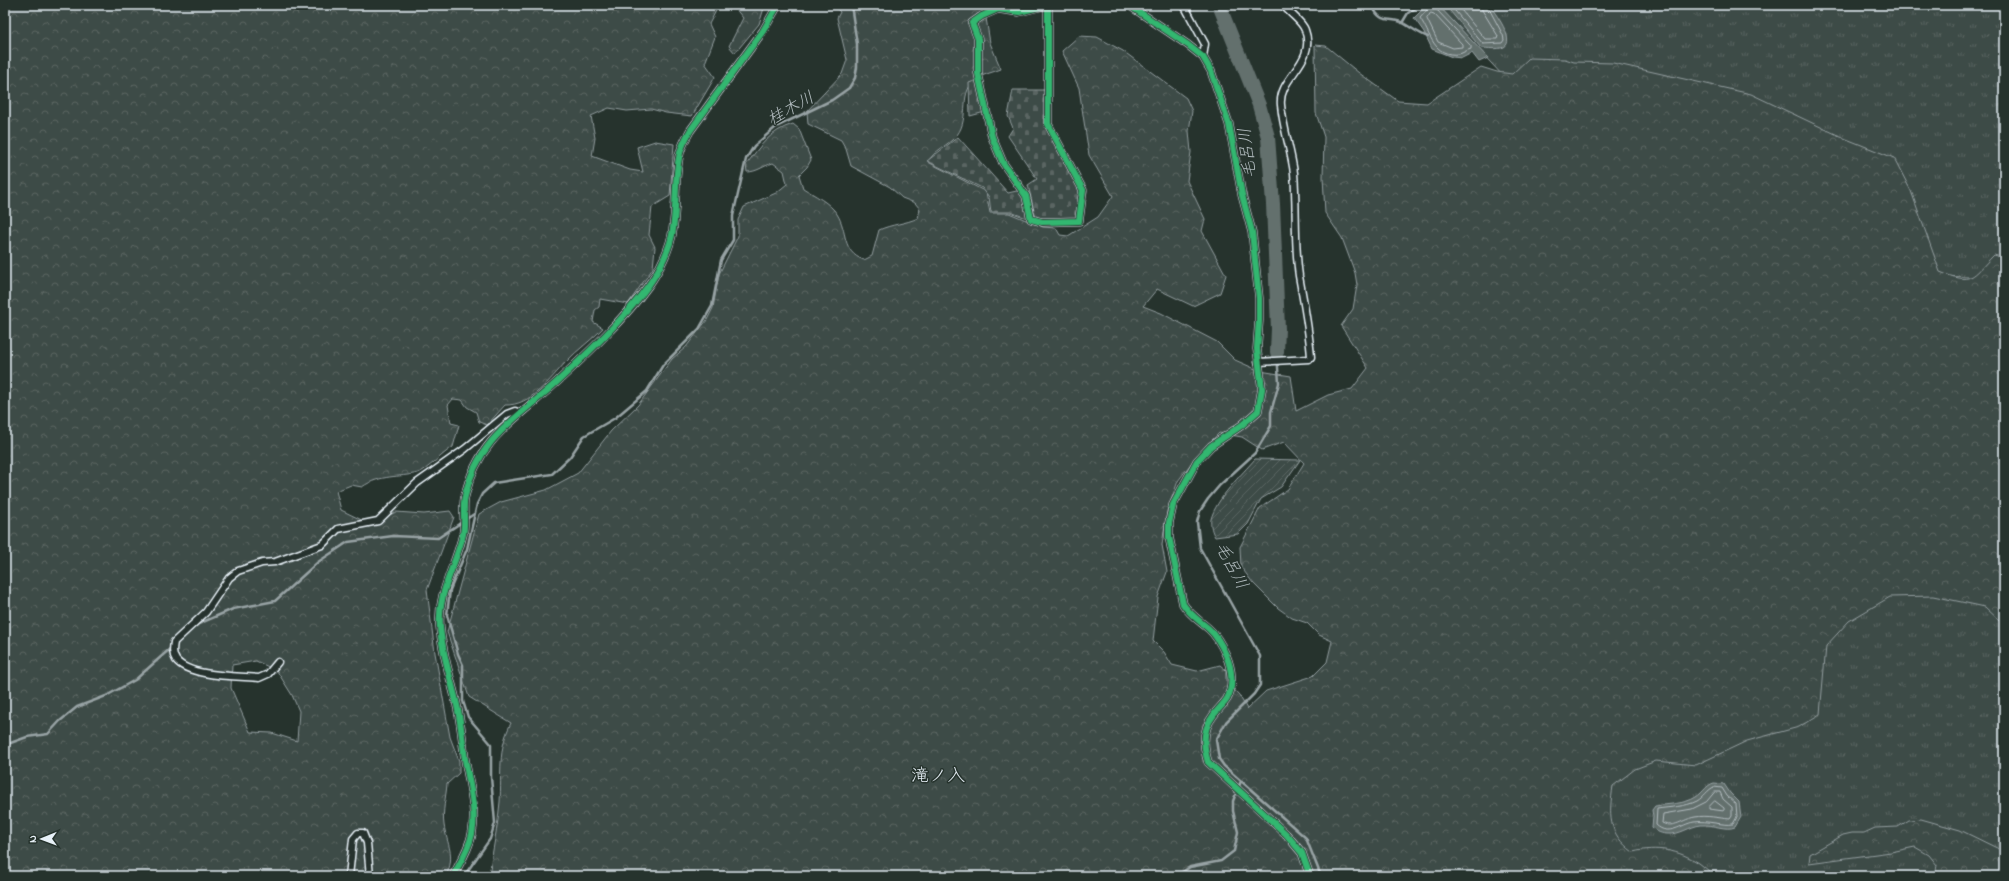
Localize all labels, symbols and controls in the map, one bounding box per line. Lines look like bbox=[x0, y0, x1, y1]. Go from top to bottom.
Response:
water label: 桂木川 bbox=[763, 86, 819, 132]
water label: 毛呂川 bbox=[1232, 126, 1264, 180]
water label: 毛呂川 bbox=[1208, 538, 1254, 594]
district label: 滝ノ入 bbox=[911, 764, 965, 790]
north arrow bbox=[22, 819, 62, 859]
text: N bbox=[25, 835, 41, 843]

